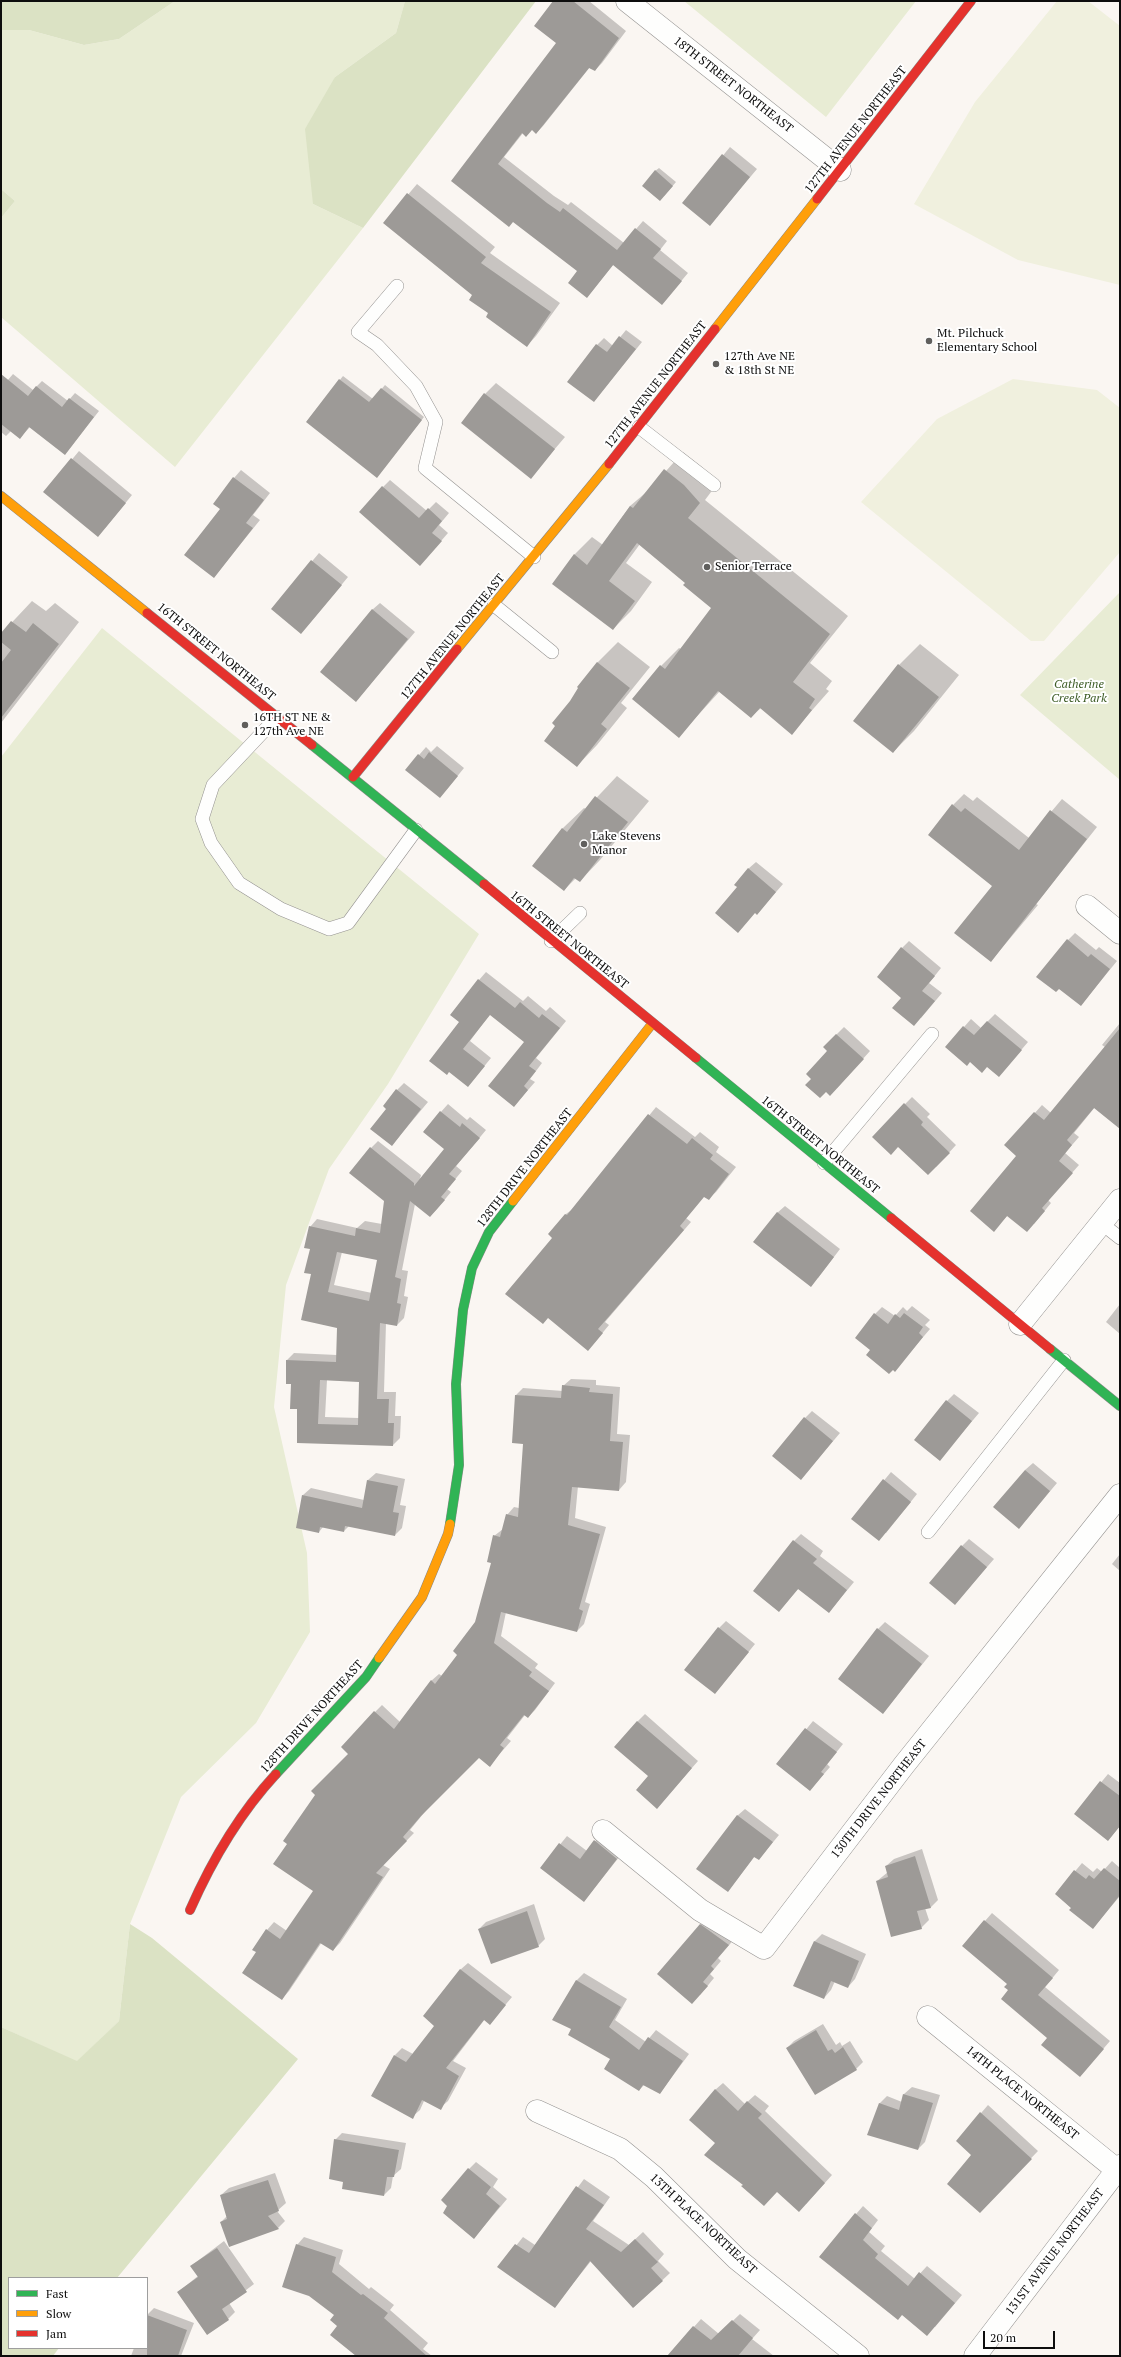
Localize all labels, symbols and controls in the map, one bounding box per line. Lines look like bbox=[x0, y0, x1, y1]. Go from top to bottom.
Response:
street label: 18TH STREET NORTHEAST bbox=[670, 34, 796, 136]
street label: 127TH AVENUE NORTHEAST bbox=[802, 64, 910, 196]
street label: 127TH AVENUE NORTHEAST bbox=[602, 319, 710, 451]
place label: Mt. Pilchuck Elementary School bbox=[937, 327, 1037, 355]
marker: Mt. Pilchuck Elementary School bbox=[924, 336, 934, 346]
place label: 127th Ave NE & 18th St NE bbox=[724, 350, 795, 378]
marker: 127th Ave NE & 18th St NE bbox=[711, 359, 721, 369]
place label: Senior Terrace bbox=[715, 560, 792, 574]
marker: Senior Terrace bbox=[702, 562, 712, 572]
street label: 127TH AVENUE NORTHEAST bbox=[398, 571, 508, 703]
street label: 16TH STREET NORTHEAST bbox=[154, 600, 278, 704]
park label: Catherine Creek Park bbox=[1051, 678, 1107, 706]
place label: 16TH ST NE & 127th Ave NE bbox=[253, 711, 331, 739]
marker: 16TH ST NE & 127th Ave NE bbox=[240, 720, 250, 730]
place label: Lake Stevens Manor bbox=[592, 830, 661, 858]
marker: Lake Stevens Manor bbox=[579, 839, 589, 849]
street label: 16TH STREET NORTHEAST bbox=[507, 888, 631, 992]
street label: 16TH STREET NORTHEAST bbox=[758, 1093, 882, 1197]
street label: 128TH DRIVE NORTHEAST bbox=[474, 1106, 576, 1230]
street label: 128TH DRIVE NORTHEAST bbox=[258, 1658, 366, 1776]
street label: 130TH DRIVE NORTHEAST bbox=[828, 1737, 930, 1861]
street label: 14TH PLACE NORTHEAST bbox=[963, 2043, 1081, 2143]
street label: 13TH PLACE NORTHEAST bbox=[647, 2171, 759, 2277]
street label: 131ST AVENUE NORTHEAST bbox=[1003, 2186, 1107, 2318]
legend bbox=[8, 2277, 148, 2349]
text: Fast bbox=[46, 2286, 68, 2301]
text: Slow bbox=[46, 2306, 71, 2321]
scale bar bbox=[985, 2323, 1057, 2349]
text: Jam bbox=[46, 2326, 67, 2341]
text: 20 m bbox=[990, 2330, 1016, 2345]

